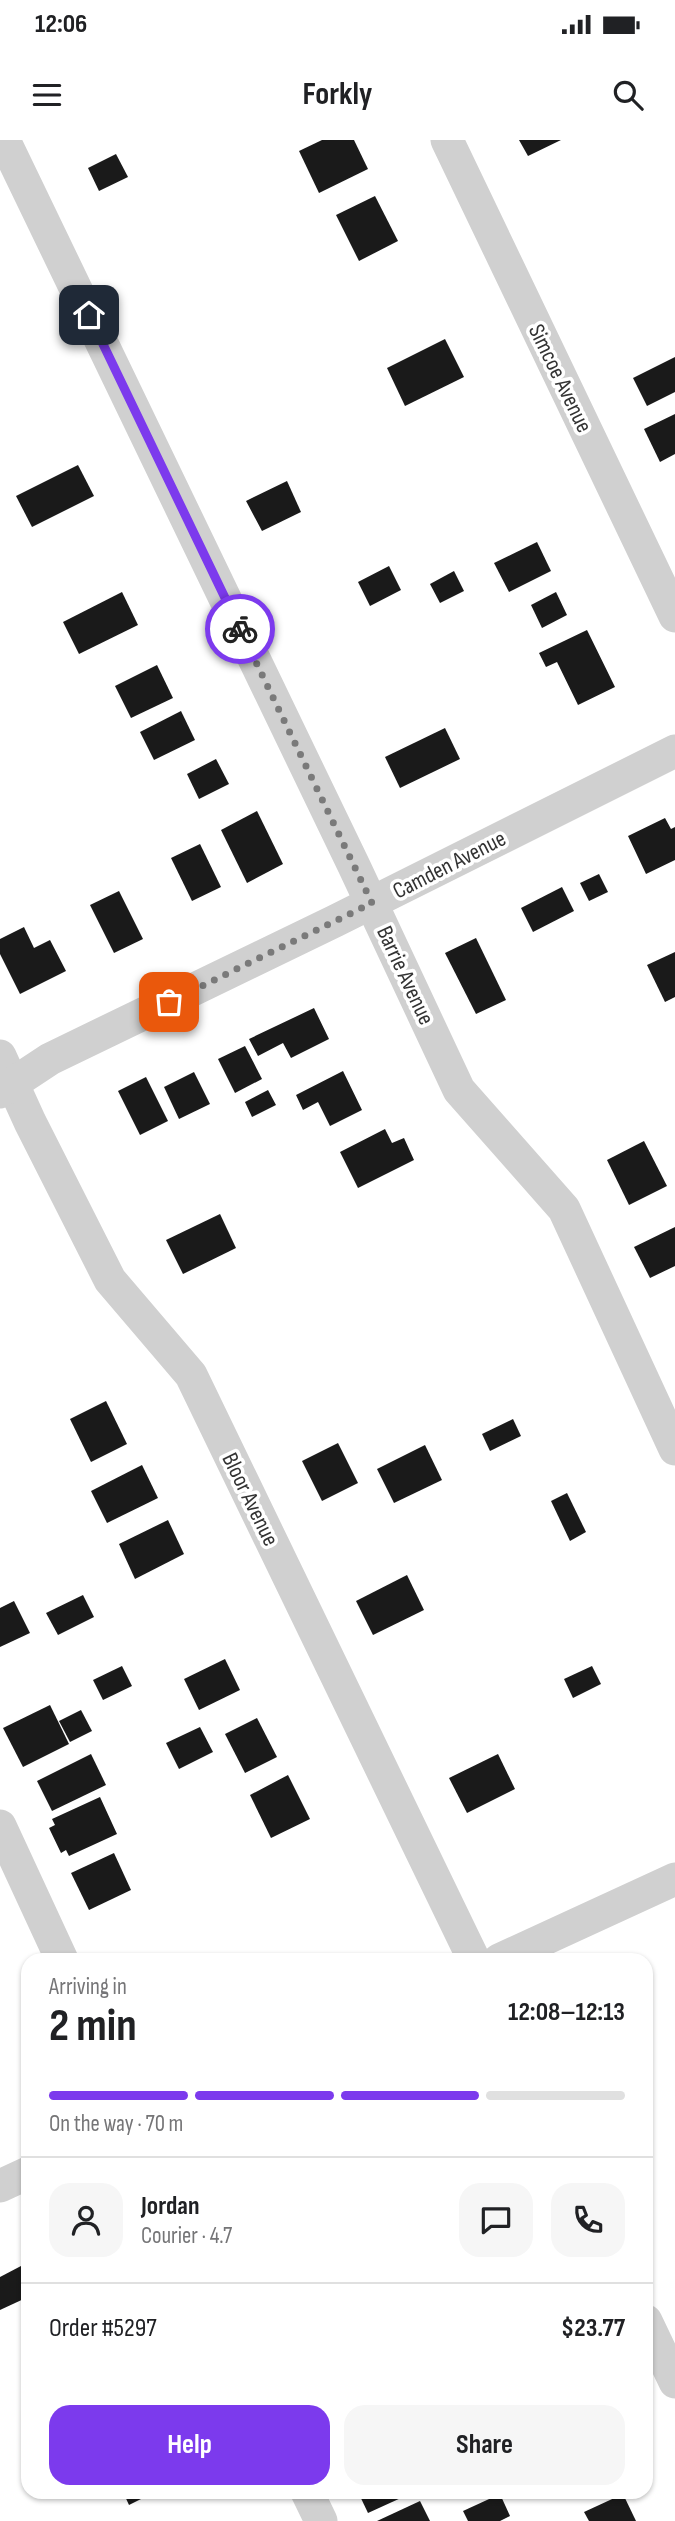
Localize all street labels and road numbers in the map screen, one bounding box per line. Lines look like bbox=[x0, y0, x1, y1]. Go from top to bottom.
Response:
street label: Simcoe Avenue bbox=[522, 320, 598, 437]
street label: Camden Avenue bbox=[388, 825, 511, 905]
street label: Barrie Avenue bbox=[370, 922, 440, 1029]
street label: Bloor Avenue bbox=[216, 1448, 285, 1551]

